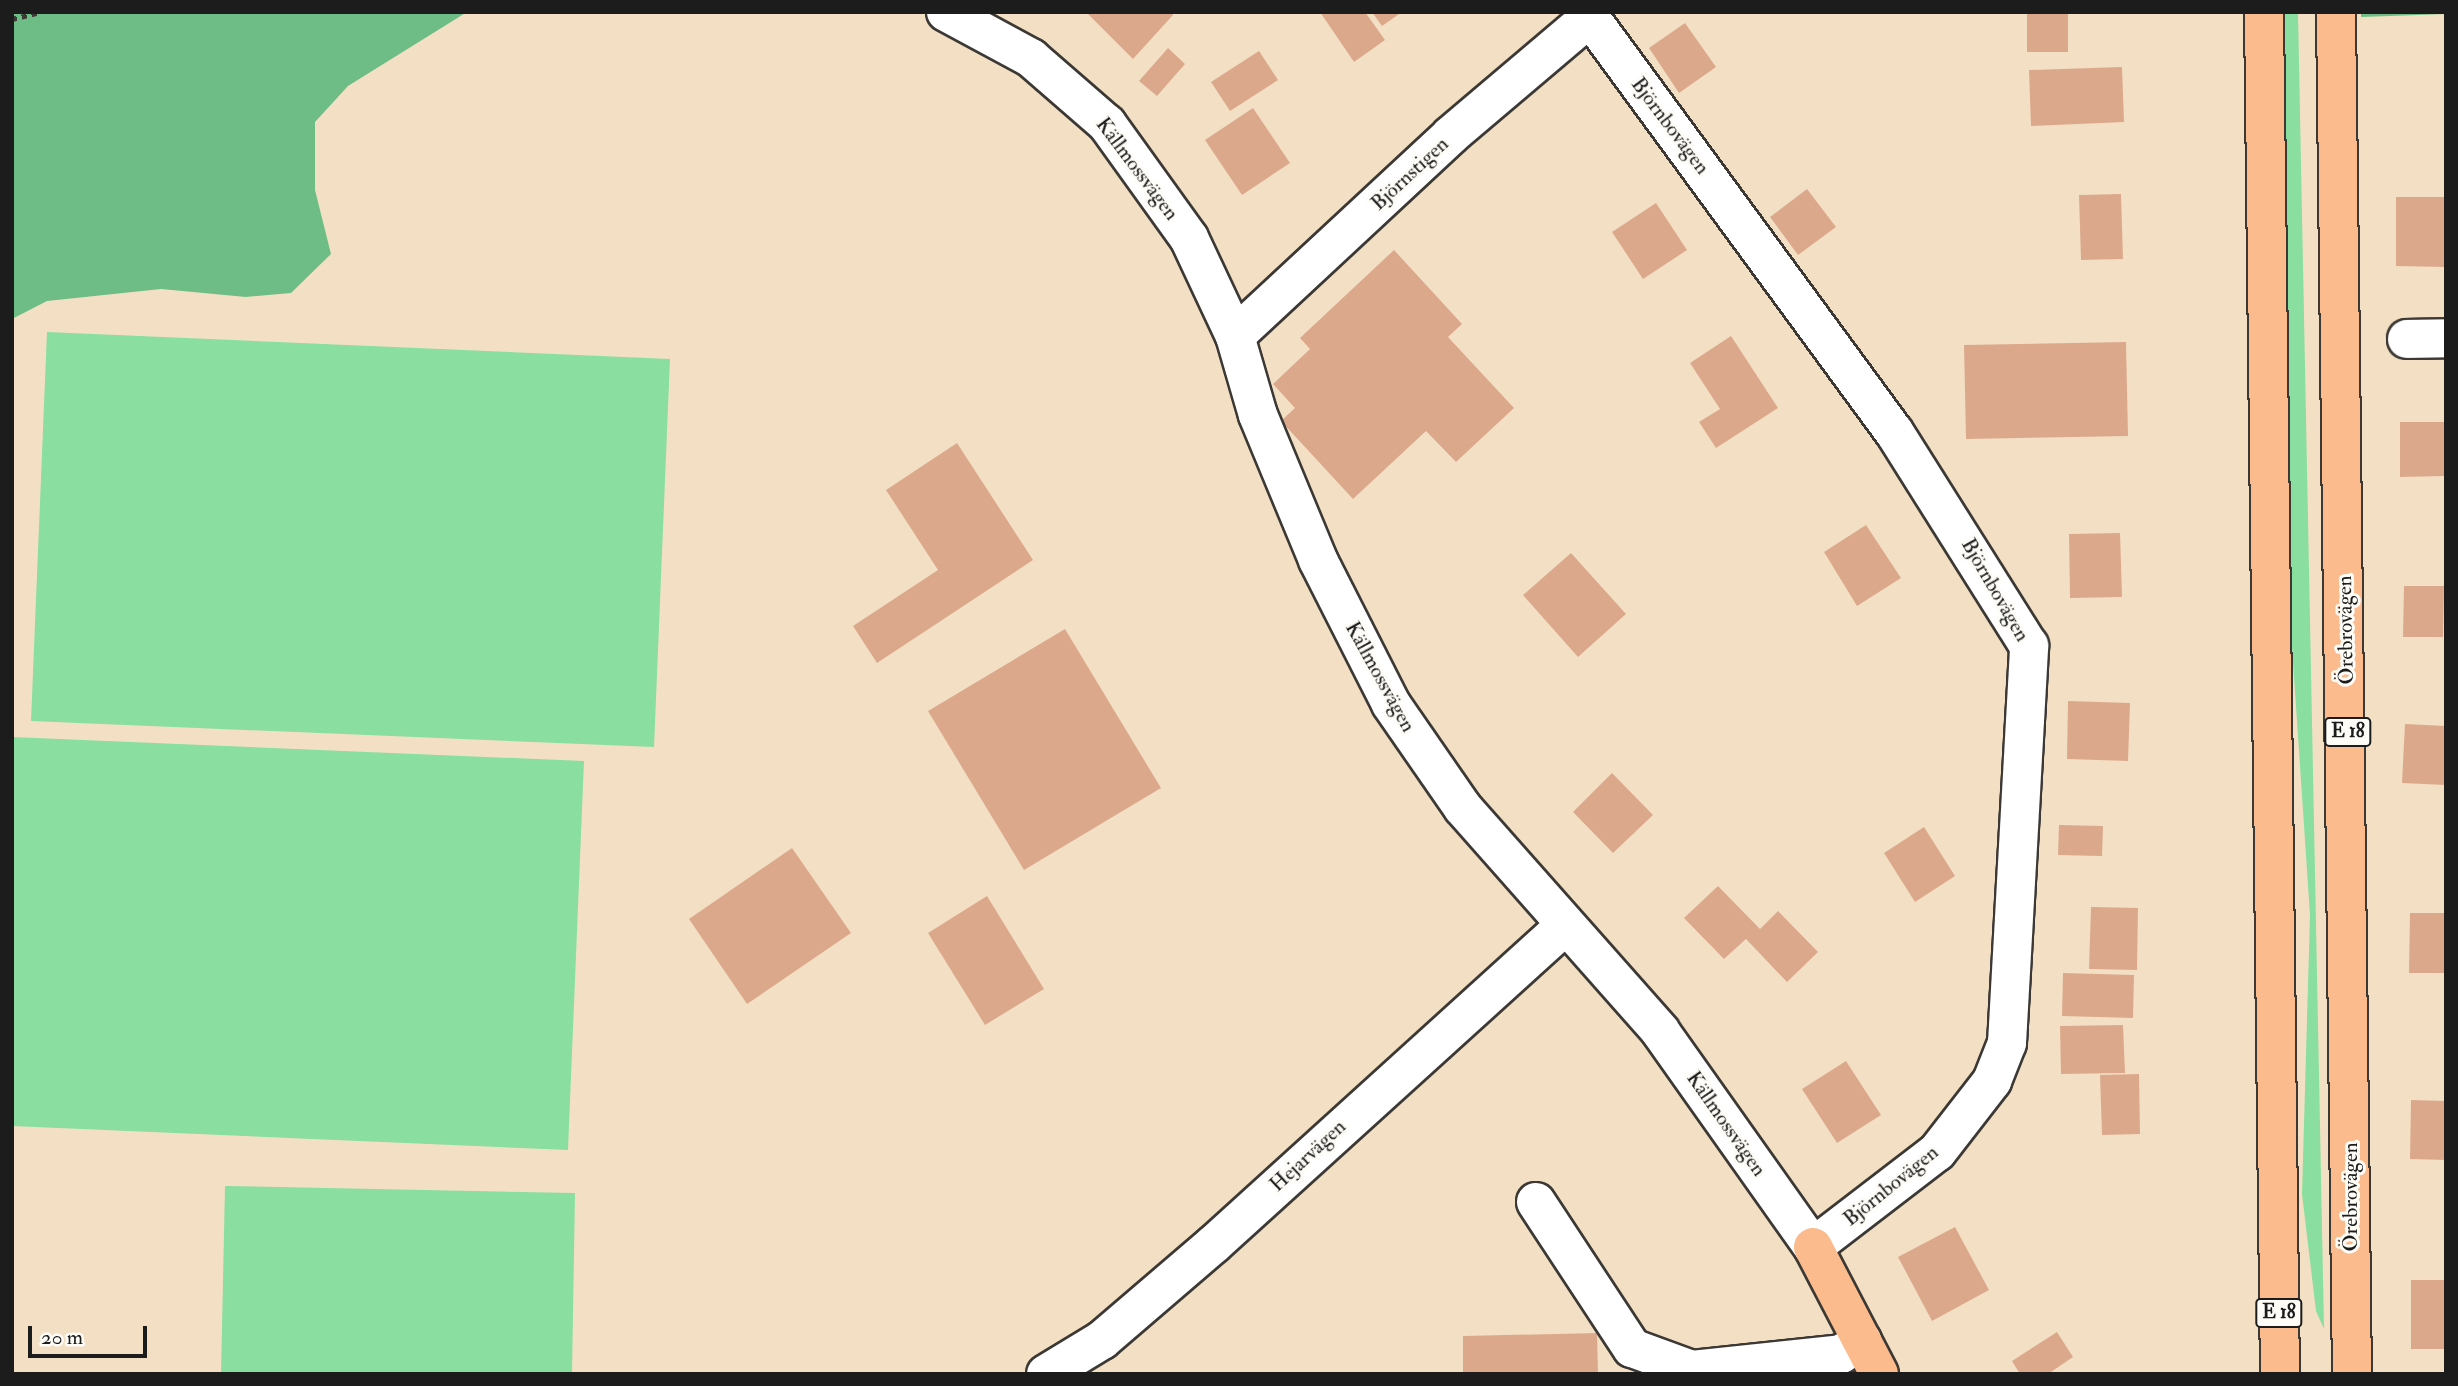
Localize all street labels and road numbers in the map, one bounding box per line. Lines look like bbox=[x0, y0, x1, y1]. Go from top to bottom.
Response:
street label: Björnbovägen bbox=[1625, 72, 1715, 180]
street label: Källmossvägen bbox=[1090, 113, 1184, 225]
street label: Björnstigen bbox=[1366, 132, 1454, 216]
street label: Björnbovägen bbox=[1955, 534, 2035, 646]
street label: Örebrovägen bbox=[2332, 575, 2360, 685]
street label: Källmossvägen bbox=[1339, 617, 1421, 737]
road number: E 18 bbox=[2324, 716, 2372, 748]
street label: Källmossvägen bbox=[1681, 1067, 1771, 1181]
street label: Hejarvägen bbox=[1265, 1114, 1351, 1198]
street label: Björnbovägen bbox=[1838, 1140, 1944, 1232]
street label: Örebrovägen bbox=[2338, 1142, 2364, 1252]
road number: E 18 bbox=[2254, 1298, 2304, 1329]

